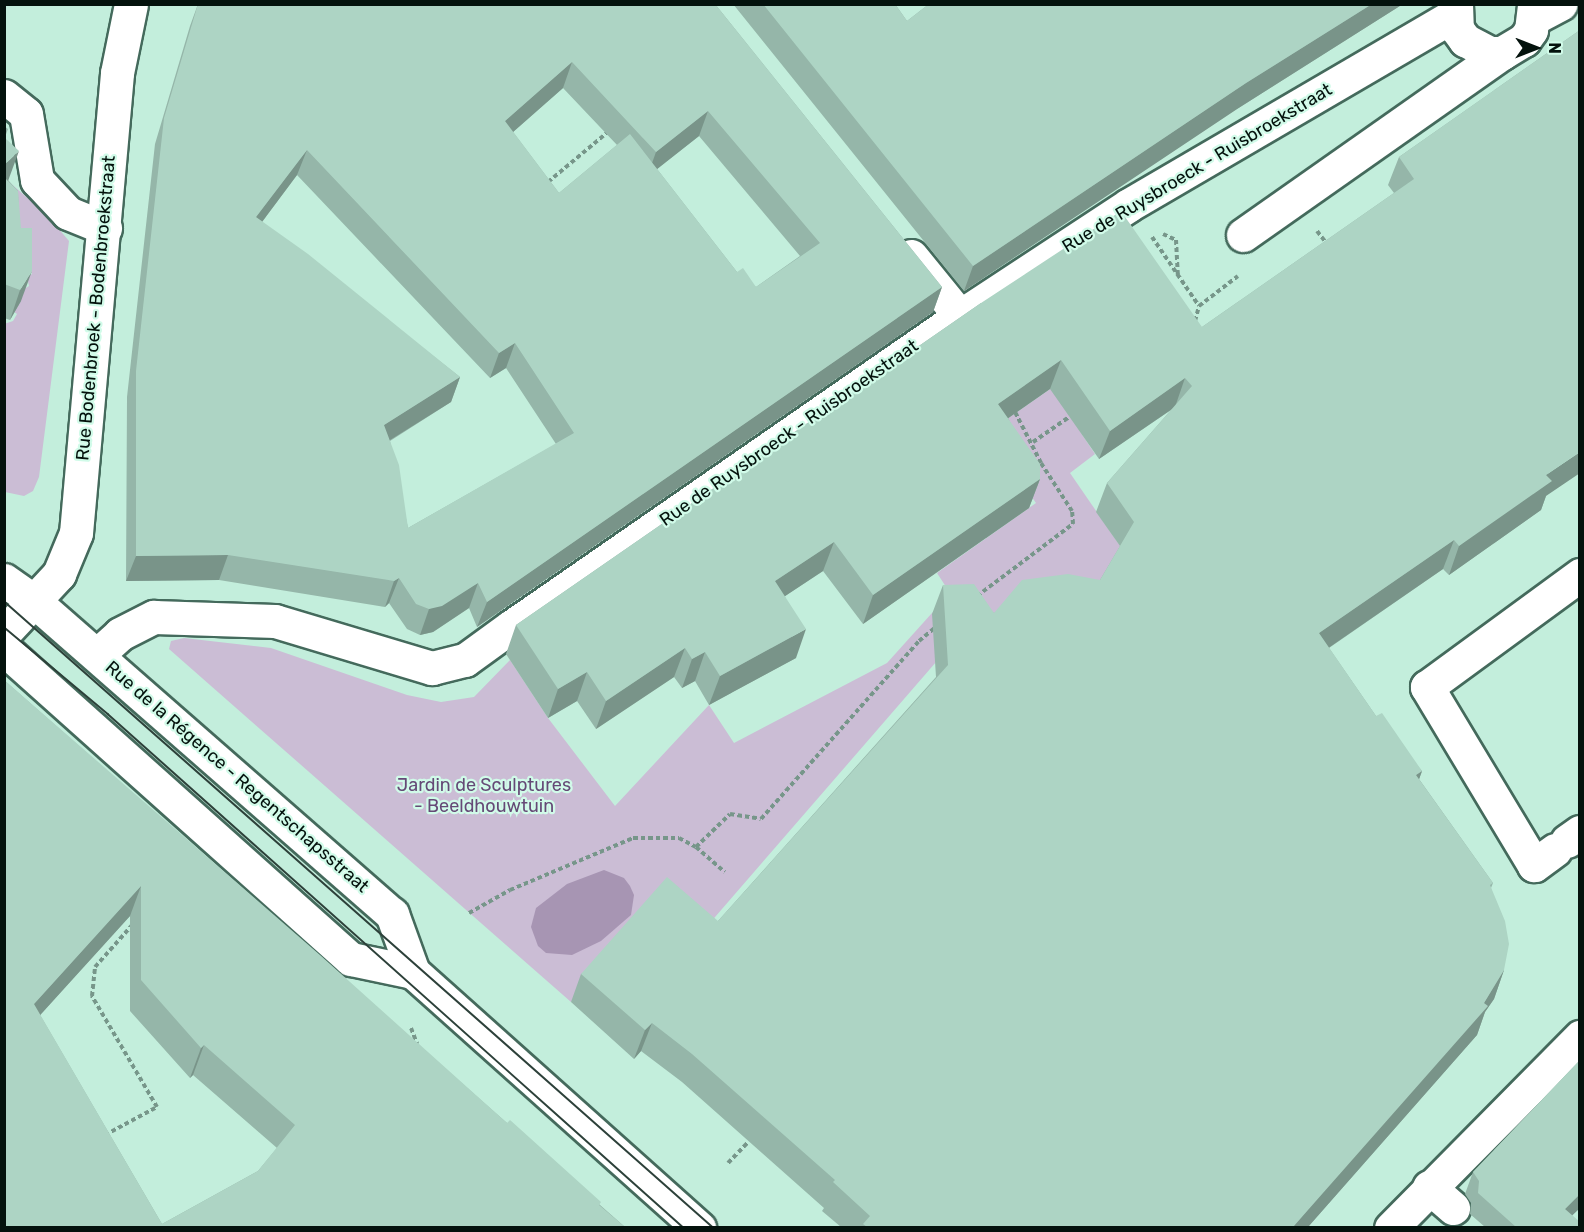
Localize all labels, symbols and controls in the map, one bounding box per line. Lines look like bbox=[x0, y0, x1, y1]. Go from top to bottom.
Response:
north arrow bbox=[1506, 18, 1566, 78]
text: N bbox=[1545, 42, 1564, 54]
street label: Rue de Ruysbroeck - Ruisbroekstraat bbox=[1058, 79, 1336, 257]
street label: Rue Bodenbroek - Bodenbroekstraat bbox=[72, 154, 120, 462]
street label: Rue de Ruysbroeck - Ruisbroekstraat bbox=[655, 335, 923, 531]
street label: Rue de la Régence - Regentschapsstraat bbox=[101, 657, 373, 897]
park label: Jardin de Sculptures - Beeldhouwtuin bbox=[397, 775, 571, 818]

